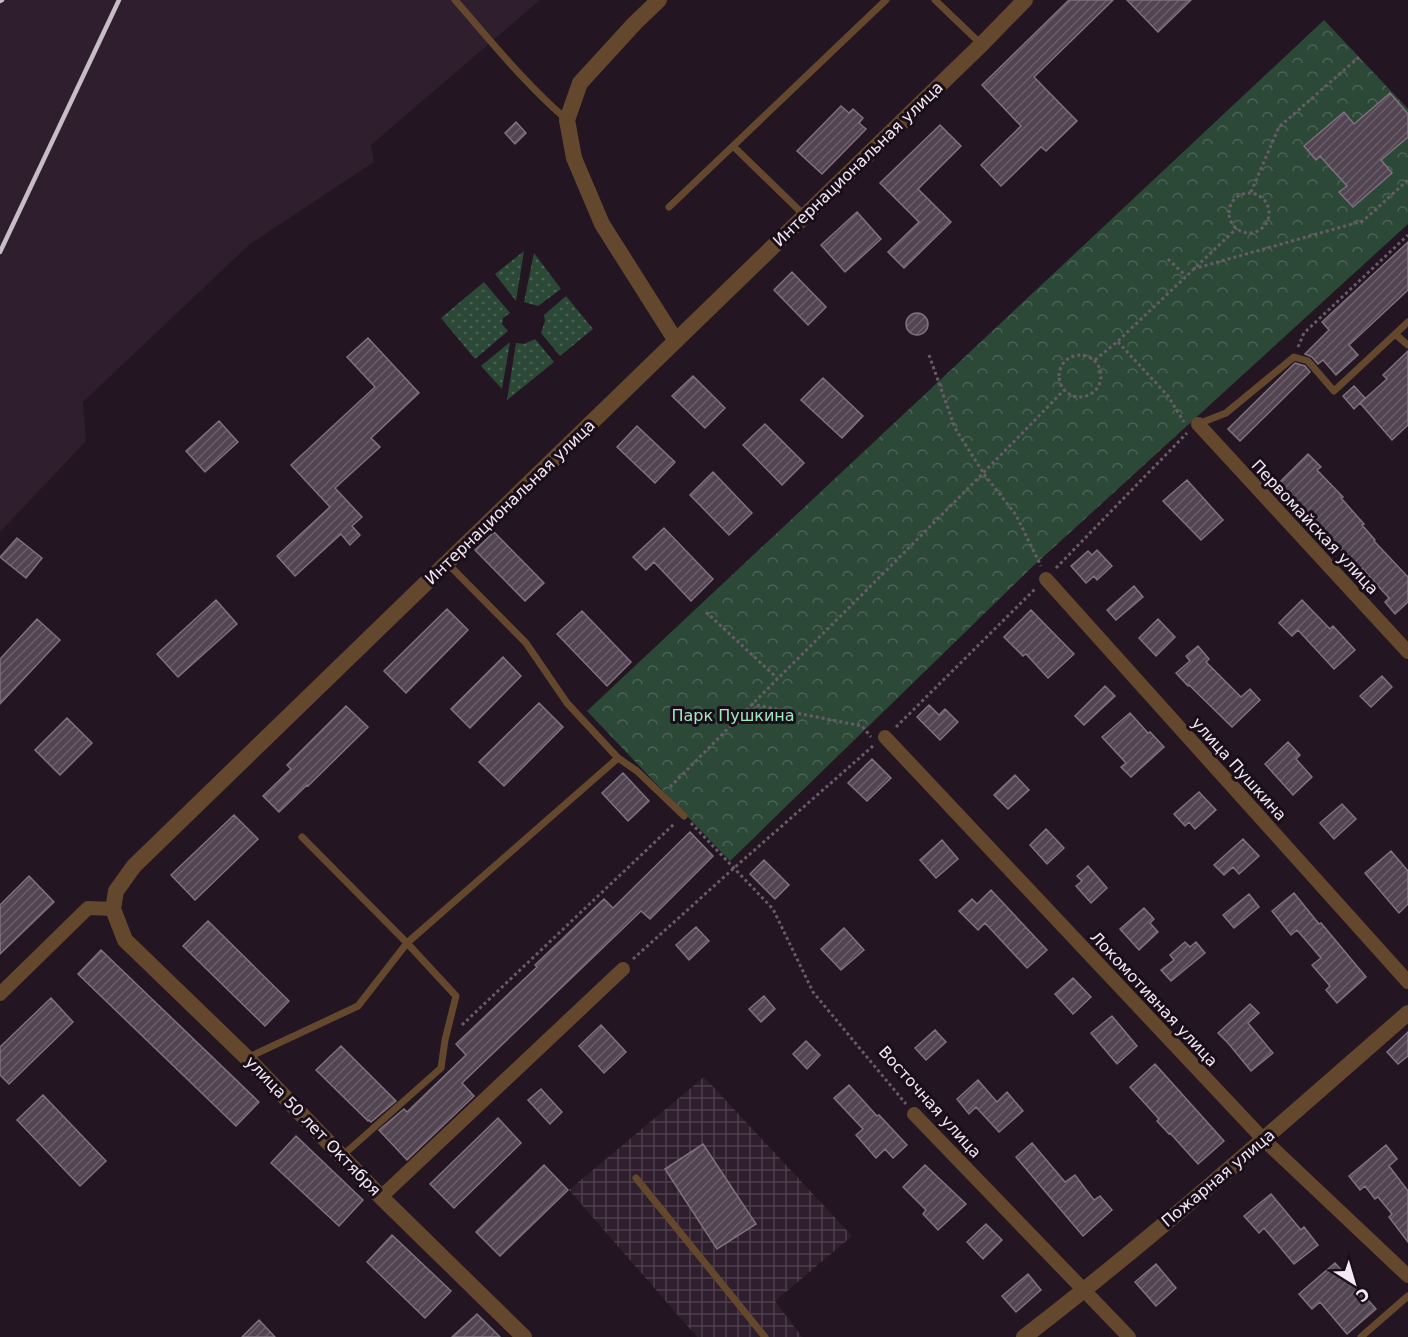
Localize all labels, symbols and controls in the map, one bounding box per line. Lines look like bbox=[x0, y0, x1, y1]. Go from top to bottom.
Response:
street label: Интернациональная улица bbox=[769, 78, 947, 250]
street label: Интернациональная улица bbox=[421, 416, 599, 588]
street label: Первомайская улица bbox=[1248, 456, 1382, 598]
park label: Парк Пушкина bbox=[671, 706, 795, 725]
street label: улица Пушкина bbox=[1188, 713, 1290, 825]
street label: Локомотивная улица bbox=[1086, 927, 1222, 1071]
street label: Восточная улица bbox=[875, 1042, 985, 1162]
street label: улица 50 лет Октября bbox=[241, 1052, 385, 1200]
street label: Пожарная улица bbox=[1158, 1125, 1278, 1231]
north arrow bbox=[1324, 1253, 1384, 1313]
text: С bbox=[1352, 1283, 1373, 1306]

